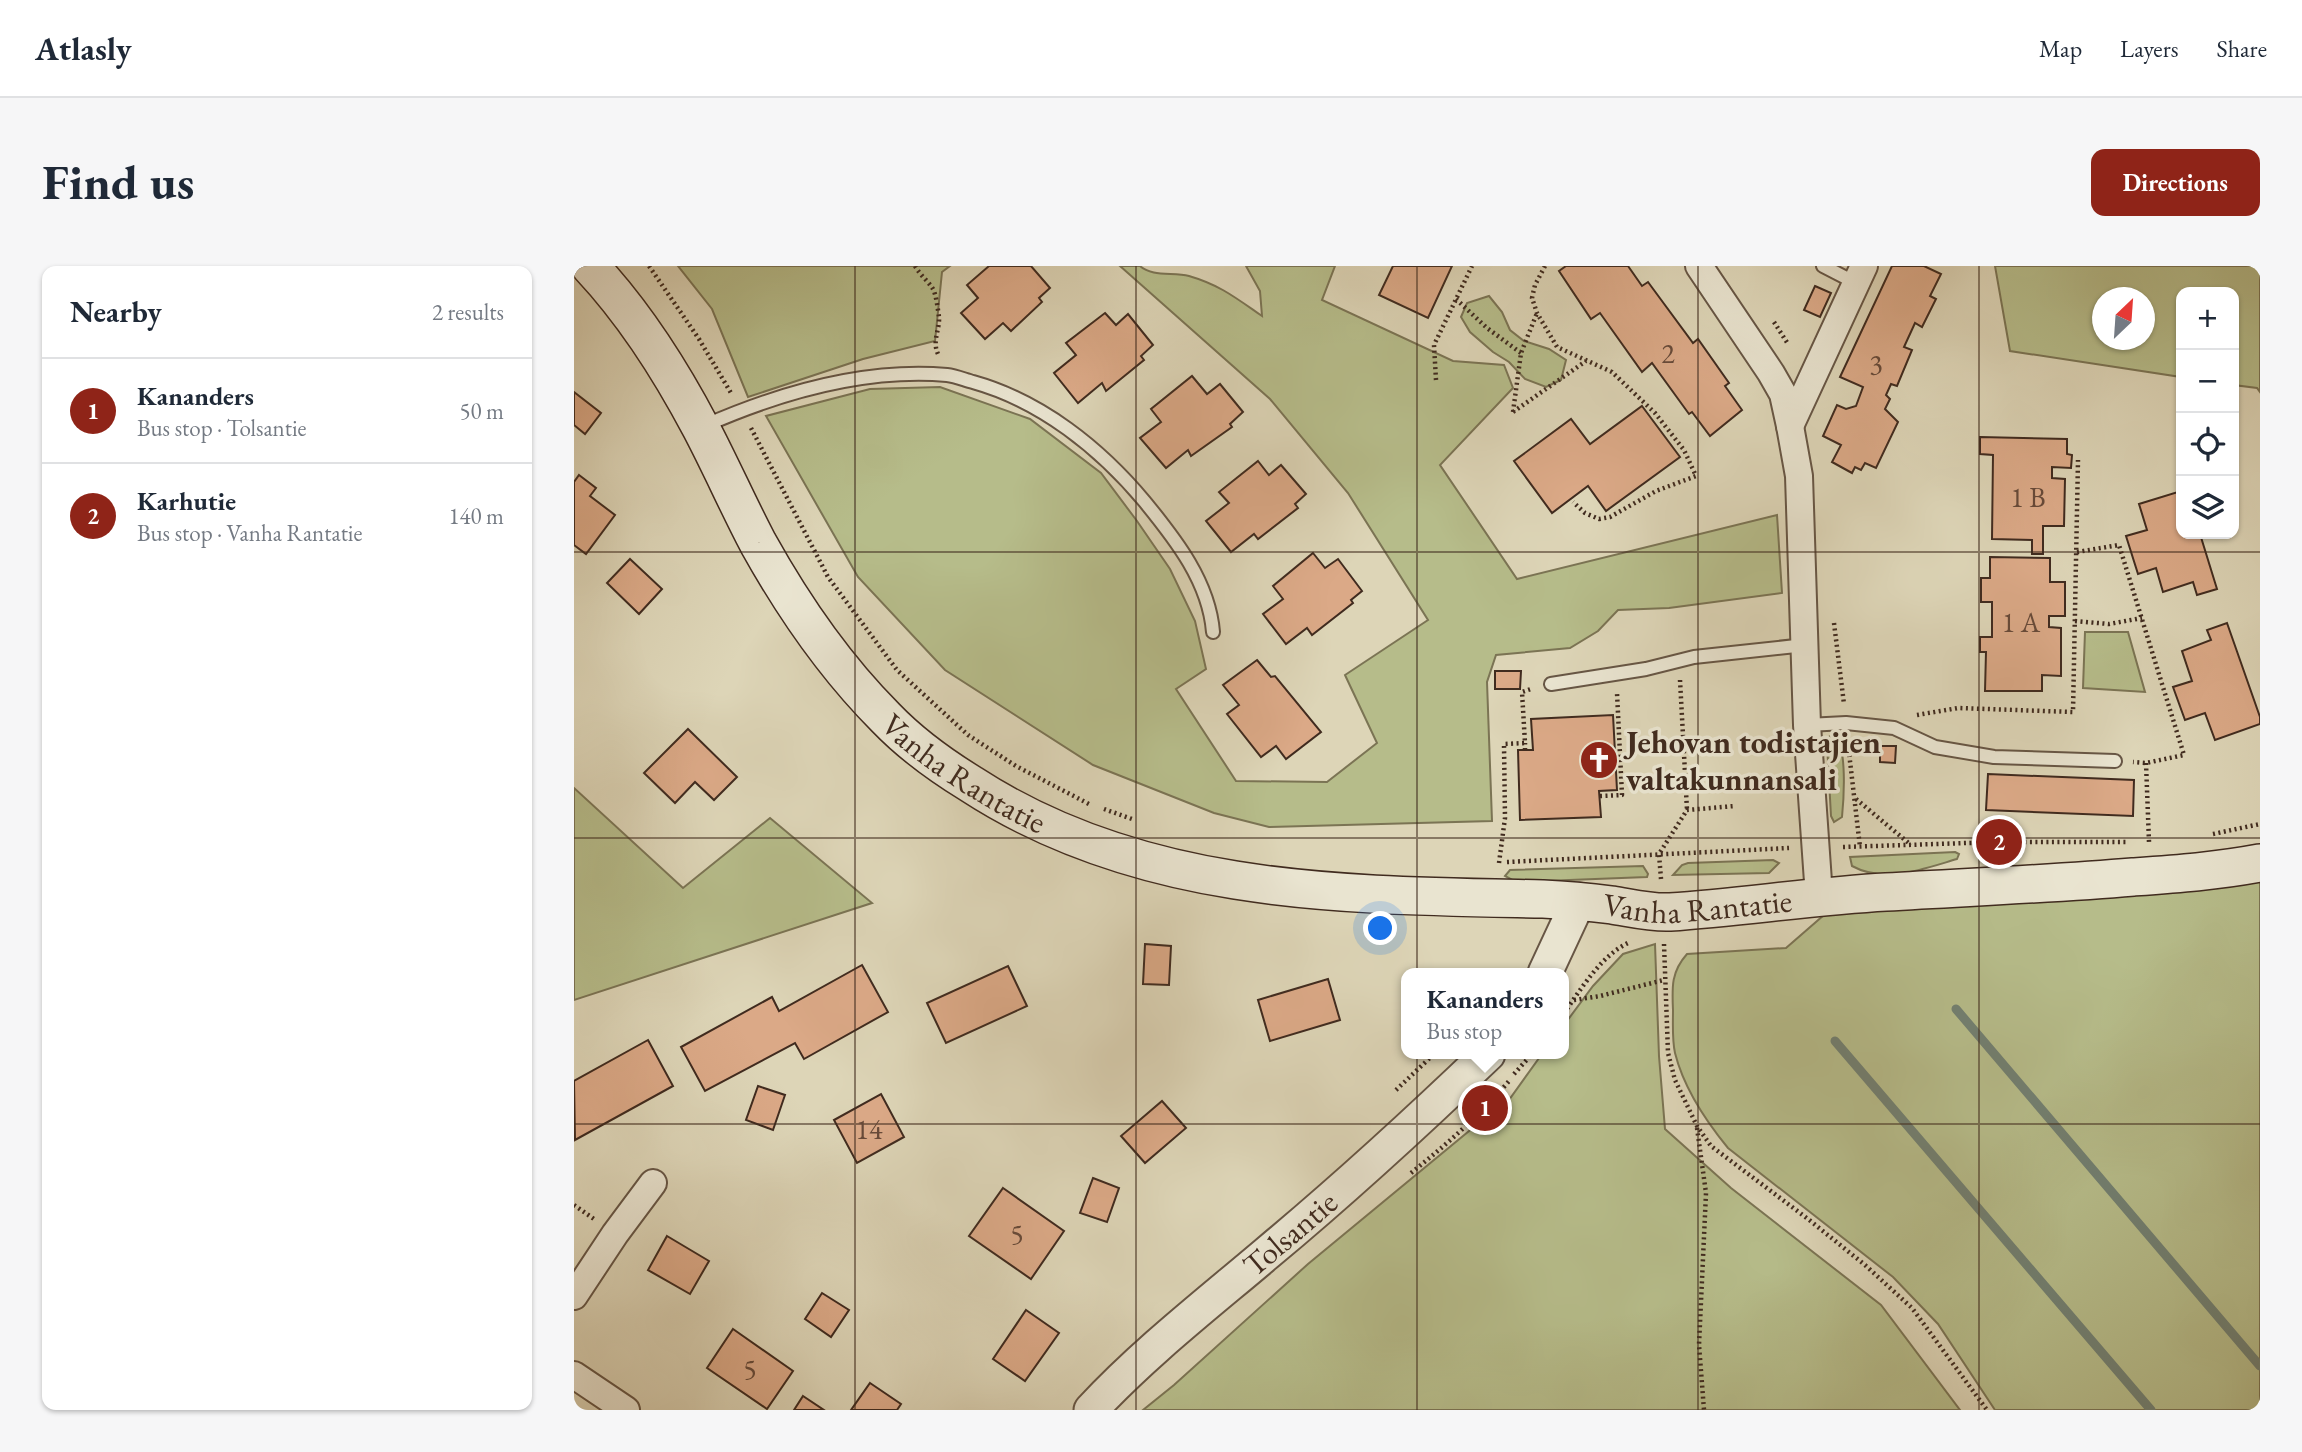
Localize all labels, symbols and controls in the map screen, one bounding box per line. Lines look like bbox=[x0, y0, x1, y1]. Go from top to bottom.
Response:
text: Atlasly bbox=[35, 27, 132, 70]
text: Map bbox=[2039, 33, 2082, 64]
text: Layers bbox=[2120, 33, 2179, 64]
text: Share bbox=[2217, 33, 2267, 64]
button: Directions bbox=[2091, 149, 2260, 216]
text: Find us bbox=[42, 150, 194, 214]
north arrow bbox=[2092, 287, 2155, 350]
map controls bbox=[2176, 287, 2239, 539]
button: + bbox=[2176, 287, 2239, 350]
text: Nearby bbox=[70, 292, 162, 331]
text: 2 results bbox=[432, 297, 504, 327]
house number: 2 bbox=[1661, 335, 1675, 371]
house number: 3 bbox=[1869, 346, 1883, 382]
button: − bbox=[2176, 350, 2239, 413]
text: Kananders bbox=[137, 379, 254, 413]
text: 1 bbox=[87, 396, 99, 426]
text: 50 m bbox=[459, 396, 504, 426]
text: Bus stop · Tolsantie bbox=[137, 413, 307, 443]
button: locate bbox=[2176, 413, 2239, 476]
button: layers bbox=[2176, 476, 2239, 539]
house number: 1 B bbox=[2010, 479, 2046, 515]
text: Karhutie bbox=[137, 484, 236, 518]
text: 2 bbox=[87, 501, 99, 531]
text: 140 m bbox=[448, 501, 504, 531]
text: Bus stop · Vanha Rantatie bbox=[137, 518, 362, 548]
house number: 1 A bbox=[2002, 604, 2041, 640]
street label: Vanha Rantatie bbox=[872, 704, 1053, 843]
place label: Jehovan todistajien valtakunnansali bbox=[1623, 721, 1881, 800]
church icon: Jehovan todistajien valtakunnansali bbox=[1578, 739, 1620, 781]
pin: 2 bbox=[1976, 816, 2022, 868]
street label: Vanha Rantatie bbox=[1600, 879, 1794, 933]
your location bbox=[1363, 911, 1397, 945]
popup bbox=[1401, 968, 1569, 1059]
text: Kananders bbox=[1427, 982, 1543, 1016]
text: Bus stop bbox=[1427, 1016, 1502, 1046]
pin: 1 bbox=[1462, 1082, 1508, 1134]
house number: 14 bbox=[856, 1111, 883, 1147]
street label: Tolsantie bbox=[1234, 1182, 1346, 1286]
house number: 5 bbox=[1010, 1216, 1024, 1252]
house number: 5 bbox=[743, 1351, 757, 1387]

